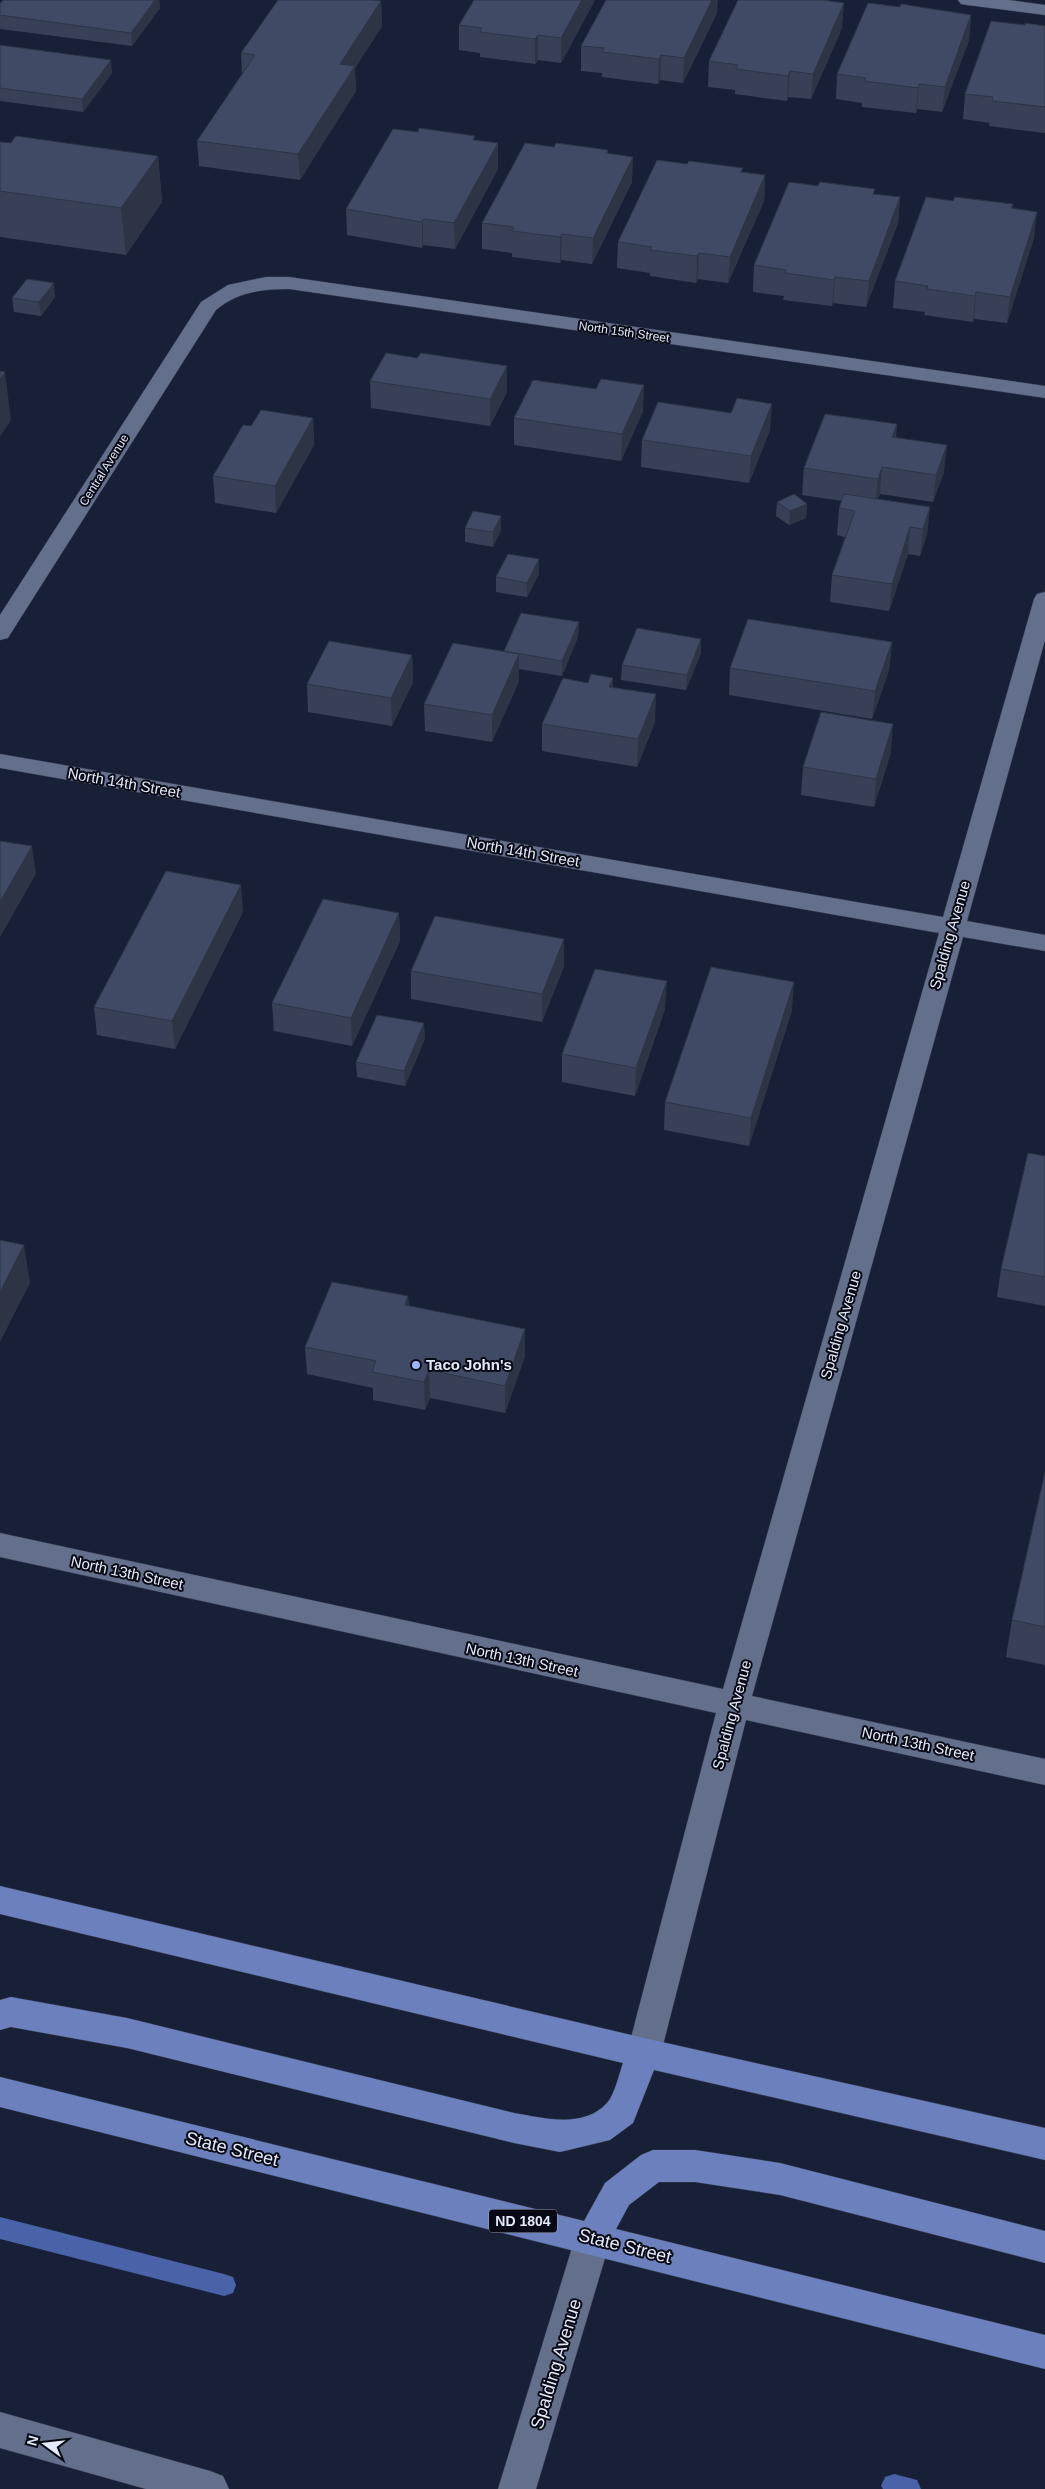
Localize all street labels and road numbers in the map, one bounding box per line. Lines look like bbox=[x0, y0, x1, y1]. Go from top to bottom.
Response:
street label: North 15th Street bbox=[578, 319, 671, 345]
street label: Central Avenue bbox=[76, 431, 132, 508]
street label: North 14th Street bbox=[66, 764, 183, 801]
street label: North 14th Street bbox=[465, 833, 582, 870]
street label: Spalding Avenue bbox=[926, 879, 973, 991]
street label: Spalding Avenue bbox=[817, 1269, 864, 1381]
street label: North 13th Street bbox=[69, 1552, 186, 1593]
street label: North 13th Street bbox=[464, 1639, 581, 1680]
street label: Spalding Avenue bbox=[709, 1658, 754, 1771]
street label: North 13th Street bbox=[860, 1723, 977, 1764]
street label: State Street bbox=[183, 2128, 281, 2170]
road number: ND 1804 bbox=[489, 2210, 557, 2232]
street label: State Street bbox=[576, 2225, 674, 2267]
street label: Spalding Avenue bbox=[527, 2297, 585, 2431]

